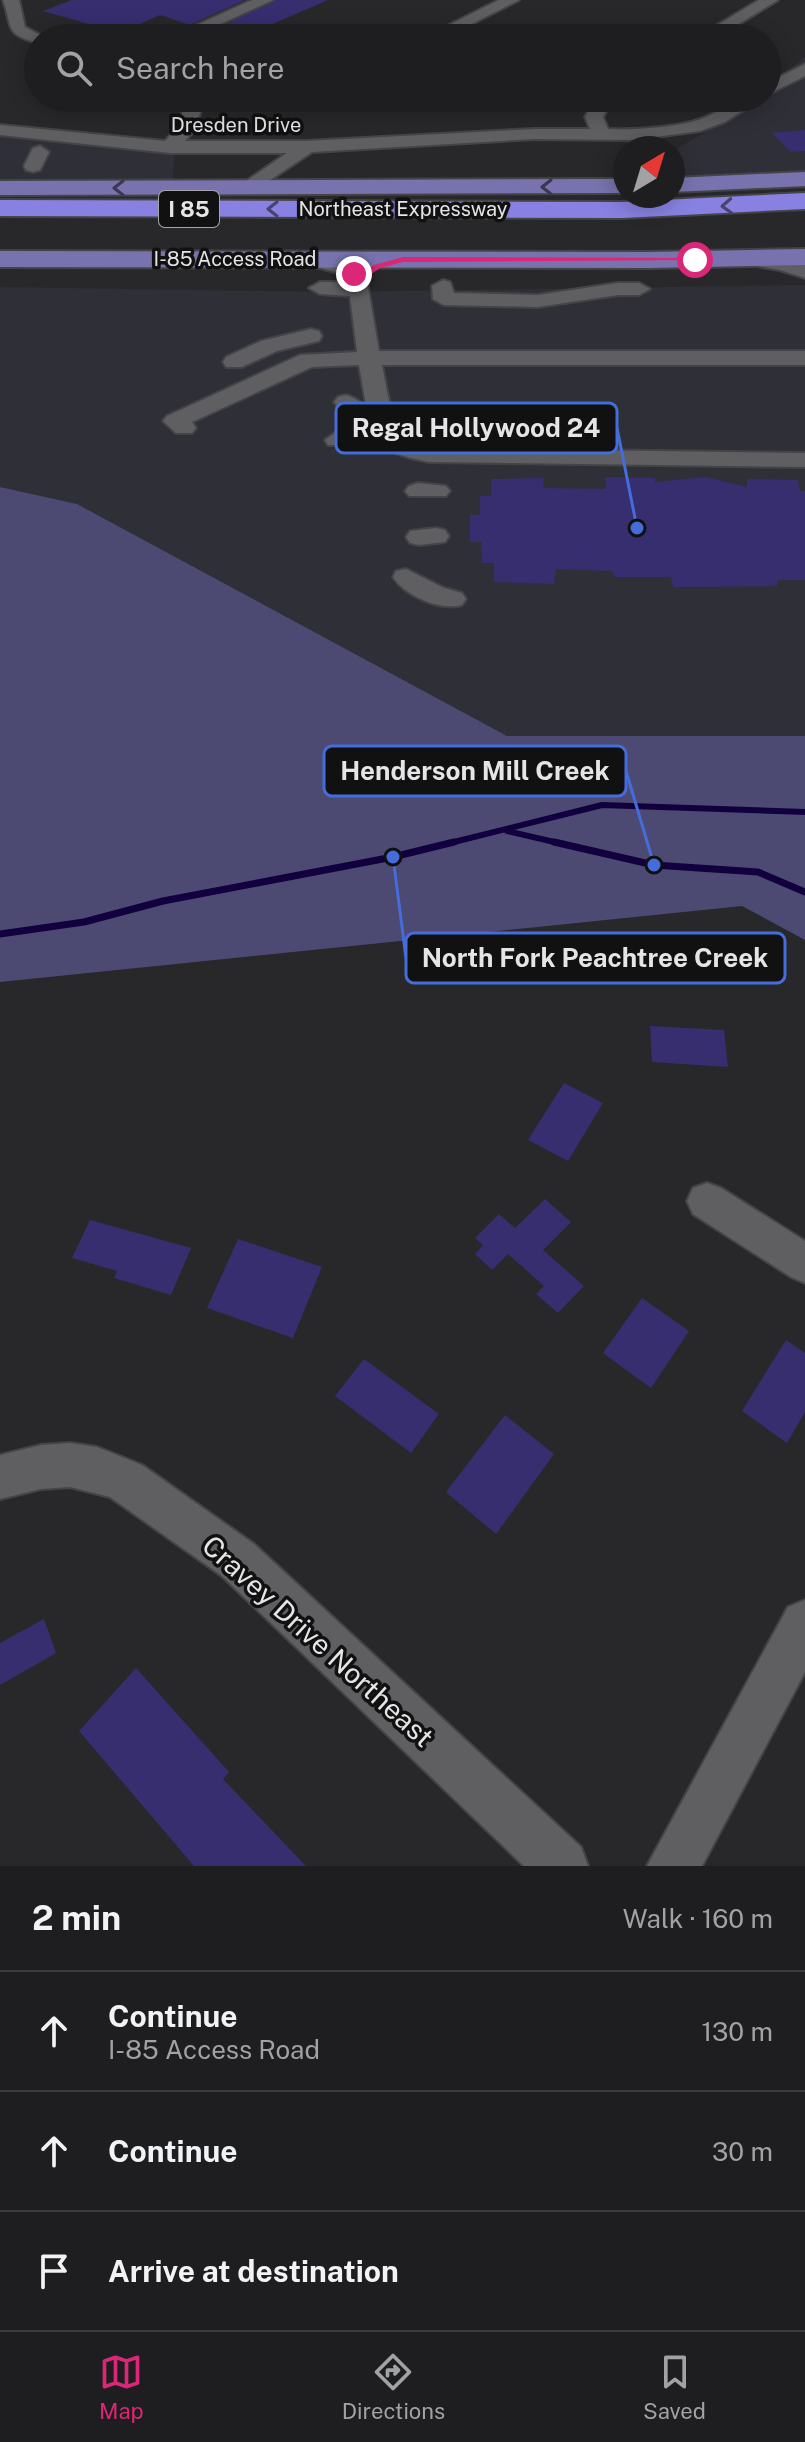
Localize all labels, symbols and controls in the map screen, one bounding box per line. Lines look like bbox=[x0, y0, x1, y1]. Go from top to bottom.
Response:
search box bbox=[24, 24, 781, 112]
icon: search bbox=[52, 46, 96, 90]
text: Search here bbox=[116, 50, 284, 86]
street label: Dresden Drive bbox=[171, 113, 301, 137]
north arrow bbox=[613, 136, 685, 208]
one-way arrow bbox=[540, 178, 553, 196]
one-way arrow bbox=[112, 179, 125, 197]
road number: I 85 bbox=[159, 191, 219, 227]
street label: Northeast Expressway bbox=[298, 197, 508, 221]
one-way arrow bbox=[720, 197, 733, 214]
one-way arrow bbox=[266, 200, 279, 218]
route start bbox=[677, 242, 713, 278]
street label: I-85 Access Road bbox=[154, 247, 317, 271]
route end bbox=[336, 256, 372, 292]
callout: Regal Hollywood 24 bbox=[336, 403, 617, 453]
text: Regal Hollywood 24 bbox=[352, 412, 600, 443]
callout: Henderson Mill Creek bbox=[324, 746, 626, 796]
text: Henderson Mill Creek bbox=[340, 755, 610, 786]
callout: North Fork Peachtree Creek bbox=[406, 933, 785, 983]
text: North Fork Peachtree Creek bbox=[422, 942, 768, 973]
street label: Cravey Drive Northeast bbox=[196, 1528, 441, 1753]
text: 2 min bbox=[32, 1898, 121, 1938]
text: Walk · 160 m bbox=[623, 1903, 773, 1934]
text: Continue bbox=[108, 1998, 238, 2034]
icon: ahead bbox=[32, 2009, 76, 2053]
text: 130 m bbox=[701, 2016, 773, 2047]
text: I-85 Access Road bbox=[108, 2034, 320, 2065]
icon: ahead bbox=[32, 2129, 76, 2173]
text: Continue bbox=[108, 2133, 238, 2169]
text: 30 m bbox=[712, 2136, 773, 2167]
icon: arrive bbox=[32, 2249, 76, 2293]
text: Arrive at destination bbox=[108, 2253, 399, 2289]
tab: Map bbox=[99, 2350, 144, 2424]
tab: Directions bbox=[342, 2350, 445, 2424]
tab: Saved bbox=[643, 2350, 706, 2424]

